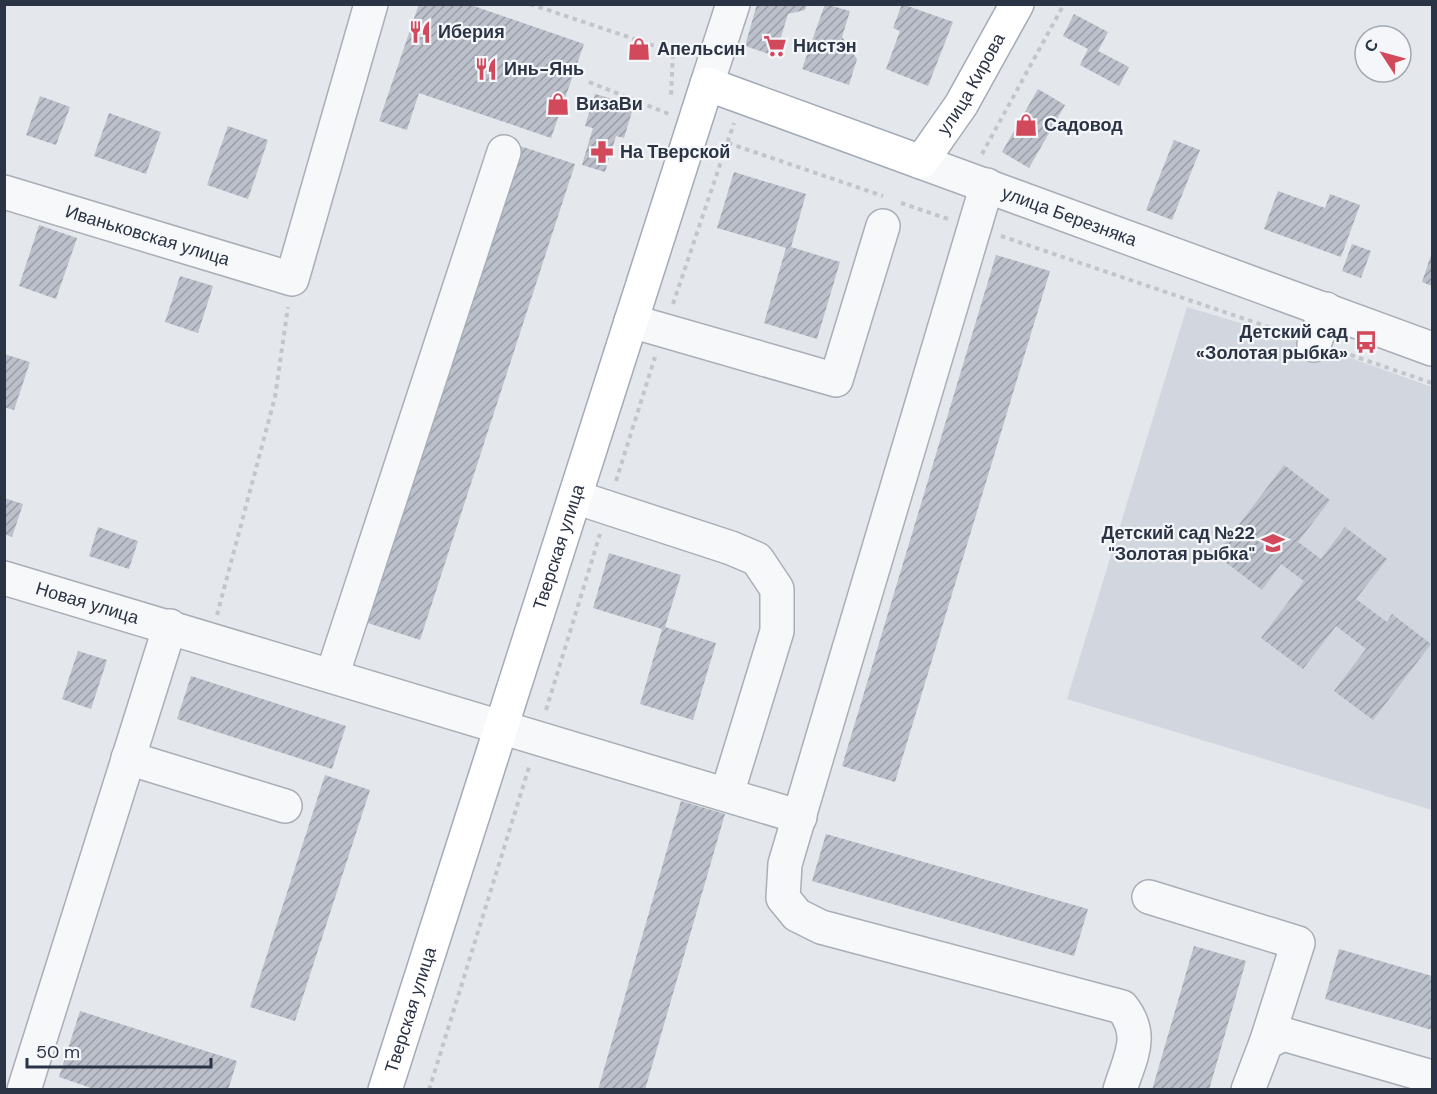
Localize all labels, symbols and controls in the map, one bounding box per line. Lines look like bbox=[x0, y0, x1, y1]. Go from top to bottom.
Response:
restaurant icon: Иберия bbox=[407, 19, 433, 45]
place label: Иберия bbox=[438, 20, 505, 44]
north arrow bbox=[1353, 24, 1413, 84]
street label: улица Кирова bbox=[932, 28, 1011, 140]
supermarket icon: Нистэн bbox=[762, 33, 788, 59]
place label: Нистэн bbox=[793, 34, 857, 58]
text: С bbox=[1359, 34, 1383, 56]
shop icon: Апельсин bbox=[626, 36, 652, 62]
place label: Апельсин bbox=[657, 37, 745, 61]
restaurant icon: Инь-Янь bbox=[473, 56, 499, 82]
place label: Инь-Янь bbox=[504, 57, 584, 81]
shop icon: ВизаВи bbox=[545, 91, 571, 117]
place label: ВизаВи bbox=[576, 92, 643, 116]
shop icon: Садовод bbox=[1013, 112, 1039, 138]
place label: Садовод bbox=[1044, 113, 1123, 137]
pharmacy icon: На Тверской bbox=[589, 139, 615, 165]
place label: На Тверской bbox=[620, 140, 730, 164]
street label: улица Березняка bbox=[999, 181, 1141, 252]
street label: Иваньковская улица bbox=[63, 199, 234, 272]
place label: Детский сад «Золотая рыбка» bbox=[1196, 320, 1349, 365]
bus stop icon: Детский сад «Золотая рыбка» bbox=[1353, 329, 1379, 355]
street label: Тверская улица bbox=[527, 480, 590, 613]
place label: Детский сад №22 "Золотая рыбка" bbox=[1101, 521, 1255, 566]
school or university icon: Детский сад №22 "Золотая рыбка" bbox=[1260, 530, 1286, 556]
street label: Новая улица bbox=[33, 576, 143, 630]
street label: Тверская улица bbox=[379, 943, 442, 1076]
scale bar bbox=[27, 1031, 212, 1069]
text: 50 m bbox=[36, 1040, 80, 1064]

